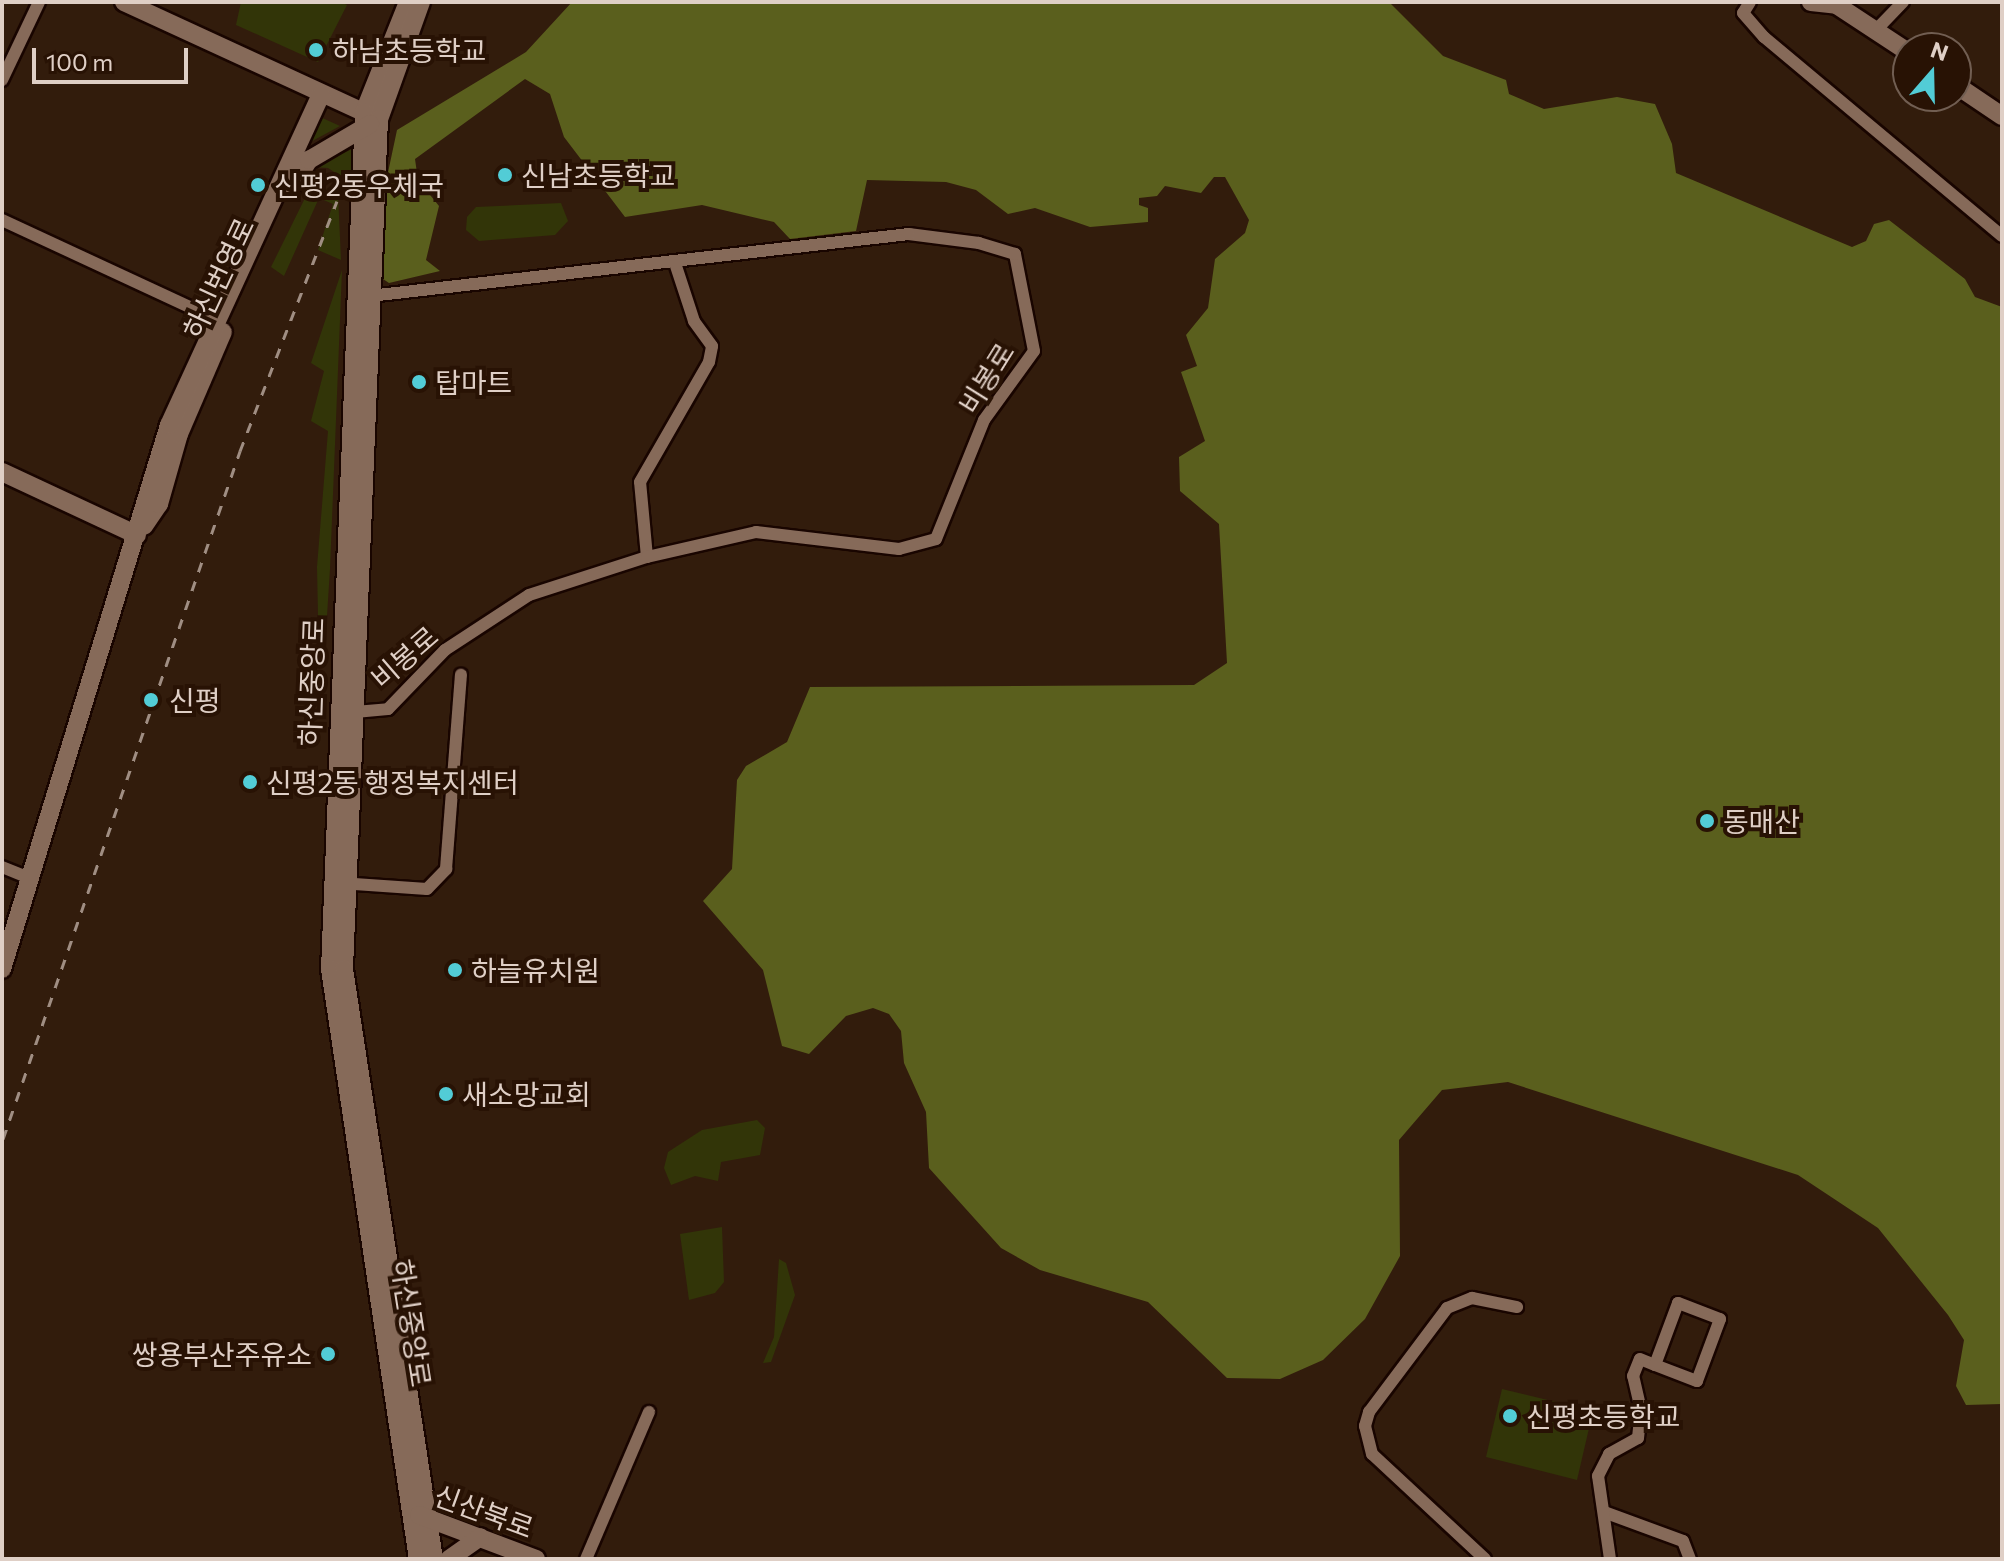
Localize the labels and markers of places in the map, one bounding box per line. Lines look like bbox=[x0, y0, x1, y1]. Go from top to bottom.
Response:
place label: 하남초등학교 bbox=[332, 33, 487, 67]
marker: 하남초등학교 bbox=[307, 41, 325, 59]
place label: 신남초등학교 bbox=[521, 158, 676, 192]
marker: 신남초등학교 bbox=[496, 166, 514, 184]
place label: 신평2동우체국 bbox=[274, 168, 444, 202]
marker: 신평2동우체국 bbox=[249, 176, 267, 194]
place label: 탑마트 bbox=[435, 365, 512, 399]
marker: 탑마트 bbox=[410, 373, 428, 391]
place label: 신평 bbox=[169, 683, 221, 717]
marker: 신평 bbox=[140, 689, 162, 711]
place label: 신평2동 행정복지센터 bbox=[266, 765, 519, 799]
marker: 신평2동 행정복지센터 bbox=[241, 773, 259, 791]
place label: 동매산 bbox=[1723, 804, 1800, 838]
marker: 동매산 bbox=[1698, 812, 1716, 830]
place label: 하늘유치원 bbox=[471, 953, 600, 987]
marker: 하늘유치원 bbox=[446, 961, 464, 979]
place label: 새소망교회 bbox=[462, 1077, 591, 1111]
marker: 새소망교회 bbox=[437, 1085, 455, 1103]
place label: 쌍용부산주유소 bbox=[132, 1337, 312, 1371]
marker: 쌍용부산주유소 bbox=[319, 1345, 337, 1363]
place label: 신평초등학교 bbox=[1526, 1399, 1681, 1433]
marker: 신평초등학교 bbox=[1501, 1407, 1519, 1425]

